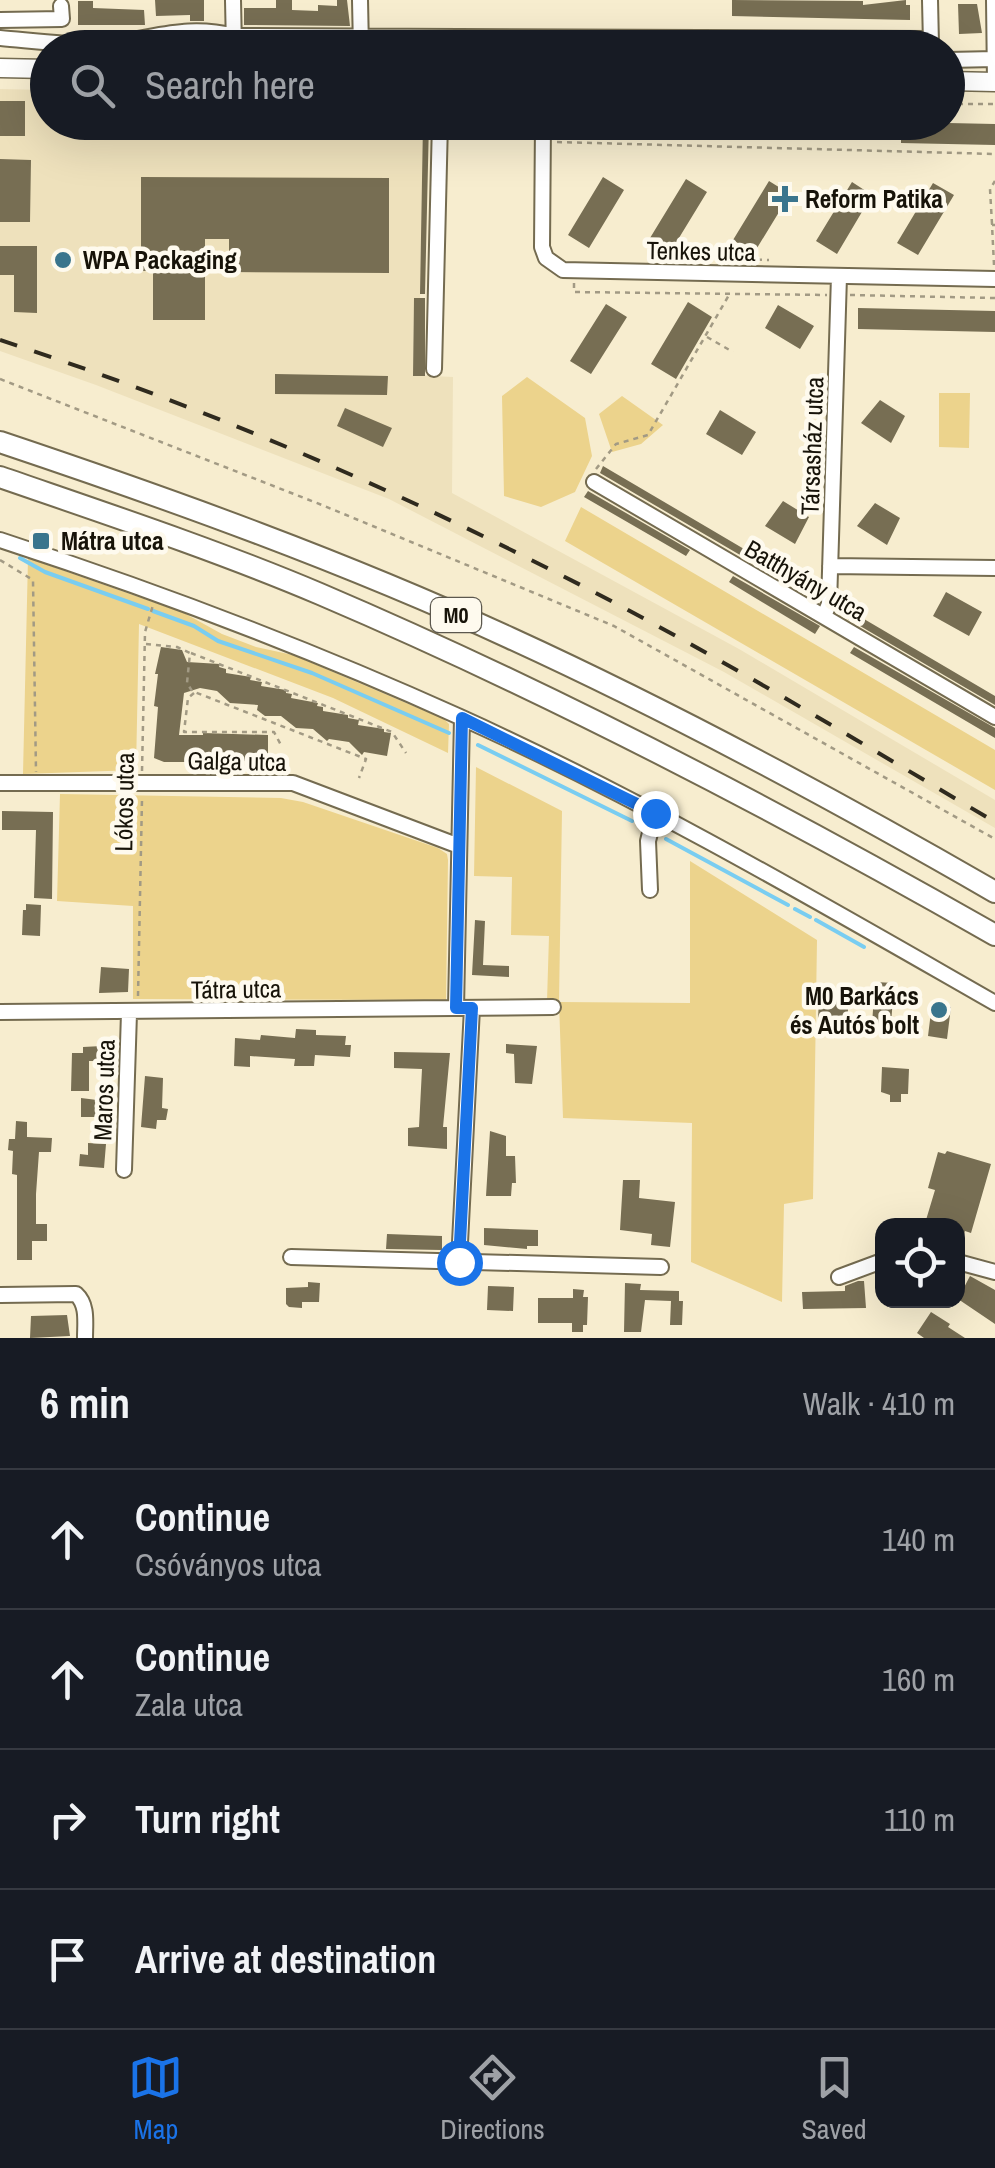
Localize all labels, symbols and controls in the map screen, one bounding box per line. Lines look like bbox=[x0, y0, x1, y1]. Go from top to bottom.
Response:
search box bbox=[30, 30, 965, 140]
icon: search bbox=[65, 58, 120, 113]
text: Search here bbox=[145, 60, 315, 111]
place label: Reform Patika bbox=[805, 182, 943, 216]
marker: Reform Patika bbox=[774, 188, 796, 210]
street label: Tenkes utca bbox=[646, 233, 757, 269]
place label: WPA Packaging bbox=[83, 243, 237, 277]
marker: WPA Packaging bbox=[52, 249, 74, 271]
street label: Társasház utca bbox=[793, 376, 831, 516]
place label: Mátra utca bbox=[61, 524, 164, 558]
marker: Mátra utca bbox=[30, 530, 52, 552]
street label: Batthyány utca bbox=[739, 531, 874, 629]
road number: M0 bbox=[431, 598, 481, 632]
street label: Galga utca bbox=[187, 743, 287, 779]
street label: Lókos utca bbox=[106, 752, 142, 852]
route end bbox=[633, 791, 679, 837]
street label: Tátra utca bbox=[190, 971, 282, 1007]
place label: M0 Barkács és Autós bolt bbox=[790, 979, 919, 1042]
marker: M0 Barkács és Autós bolt bbox=[928, 999, 950, 1021]
street label: Maros utca bbox=[85, 1038, 123, 1141]
map controls bbox=[875, 1218, 965, 1308]
button: locate bbox=[875, 1218, 965, 1308]
route start bbox=[437, 1240, 483, 1286]
text: 6 min bbox=[40, 1375, 130, 1431]
text: Walk · 410 m bbox=[803, 1382, 955, 1425]
text: Continue bbox=[135, 1492, 270, 1543]
icon: ahead bbox=[40, 1512, 95, 1567]
text: 140 m bbox=[882, 1518, 955, 1561]
text: Csóványos utca bbox=[135, 1543, 322, 1586]
text: Continue bbox=[135, 1632, 270, 1683]
icon: ahead bbox=[40, 1652, 95, 1707]
text: 160 m bbox=[882, 1658, 955, 1701]
text: Zala utca bbox=[135, 1683, 243, 1726]
icon: right bbox=[40, 1792, 95, 1847]
text: Turn right bbox=[135, 1794, 280, 1845]
text: 110 m bbox=[884, 1798, 955, 1841]
icon: arrive bbox=[40, 1932, 95, 1987]
text: Arrive at destination bbox=[135, 1934, 436, 1985]
tab: Map bbox=[128, 2050, 183, 2148]
tab: Directions bbox=[440, 2050, 545, 2148]
tab: Saved bbox=[802, 2050, 867, 2148]

